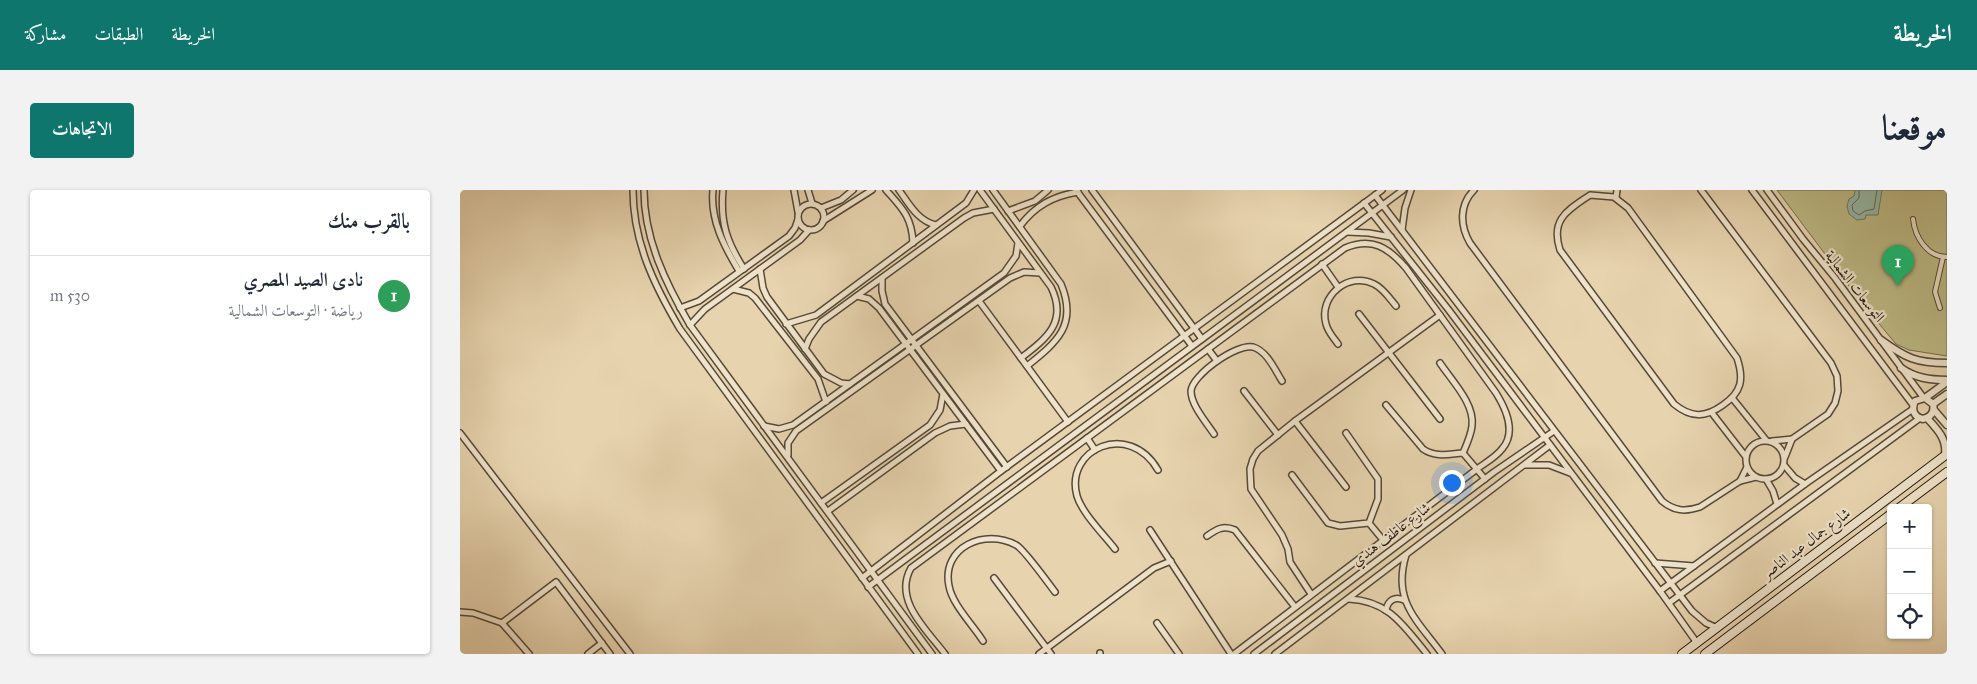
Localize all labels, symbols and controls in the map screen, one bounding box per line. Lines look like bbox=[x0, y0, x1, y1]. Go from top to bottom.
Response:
text: الخريطة bbox=[1894, 18, 1952, 48]
text: مشاركة bbox=[25, 23, 66, 45]
text: الطبقات bbox=[94, 23, 143, 45]
text: الخريطة bbox=[171, 23, 215, 45]
button: الاتجاهات bbox=[30, 103, 134, 158]
text: موقعنا bbox=[1882, 106, 1947, 149]
text: بالقرب منك bbox=[328, 208, 410, 234]
pin: 1 bbox=[1882, 245, 1914, 286]
street label: التوسعات الشمالية bbox=[1821, 247, 1889, 325]
text: نادى الصيد المصري bbox=[243, 268, 363, 291]
text: 530 m bbox=[50, 286, 90, 305]
text: 1 bbox=[391, 286, 397, 305]
text: رياضة · التوسعات الشمالية bbox=[229, 301, 363, 320]
your location bbox=[1439, 470, 1465, 496]
street label: شارع عاطف هندي bbox=[1348, 498, 1436, 573]
street label: شارع جمال عبد الناصر bbox=[1757, 504, 1856, 587]
map controls bbox=[1887, 504, 1932, 639]
button: + bbox=[1887, 504, 1932, 549]
button: − bbox=[1887, 549, 1932, 594]
button: locate bbox=[1887, 594, 1932, 639]

